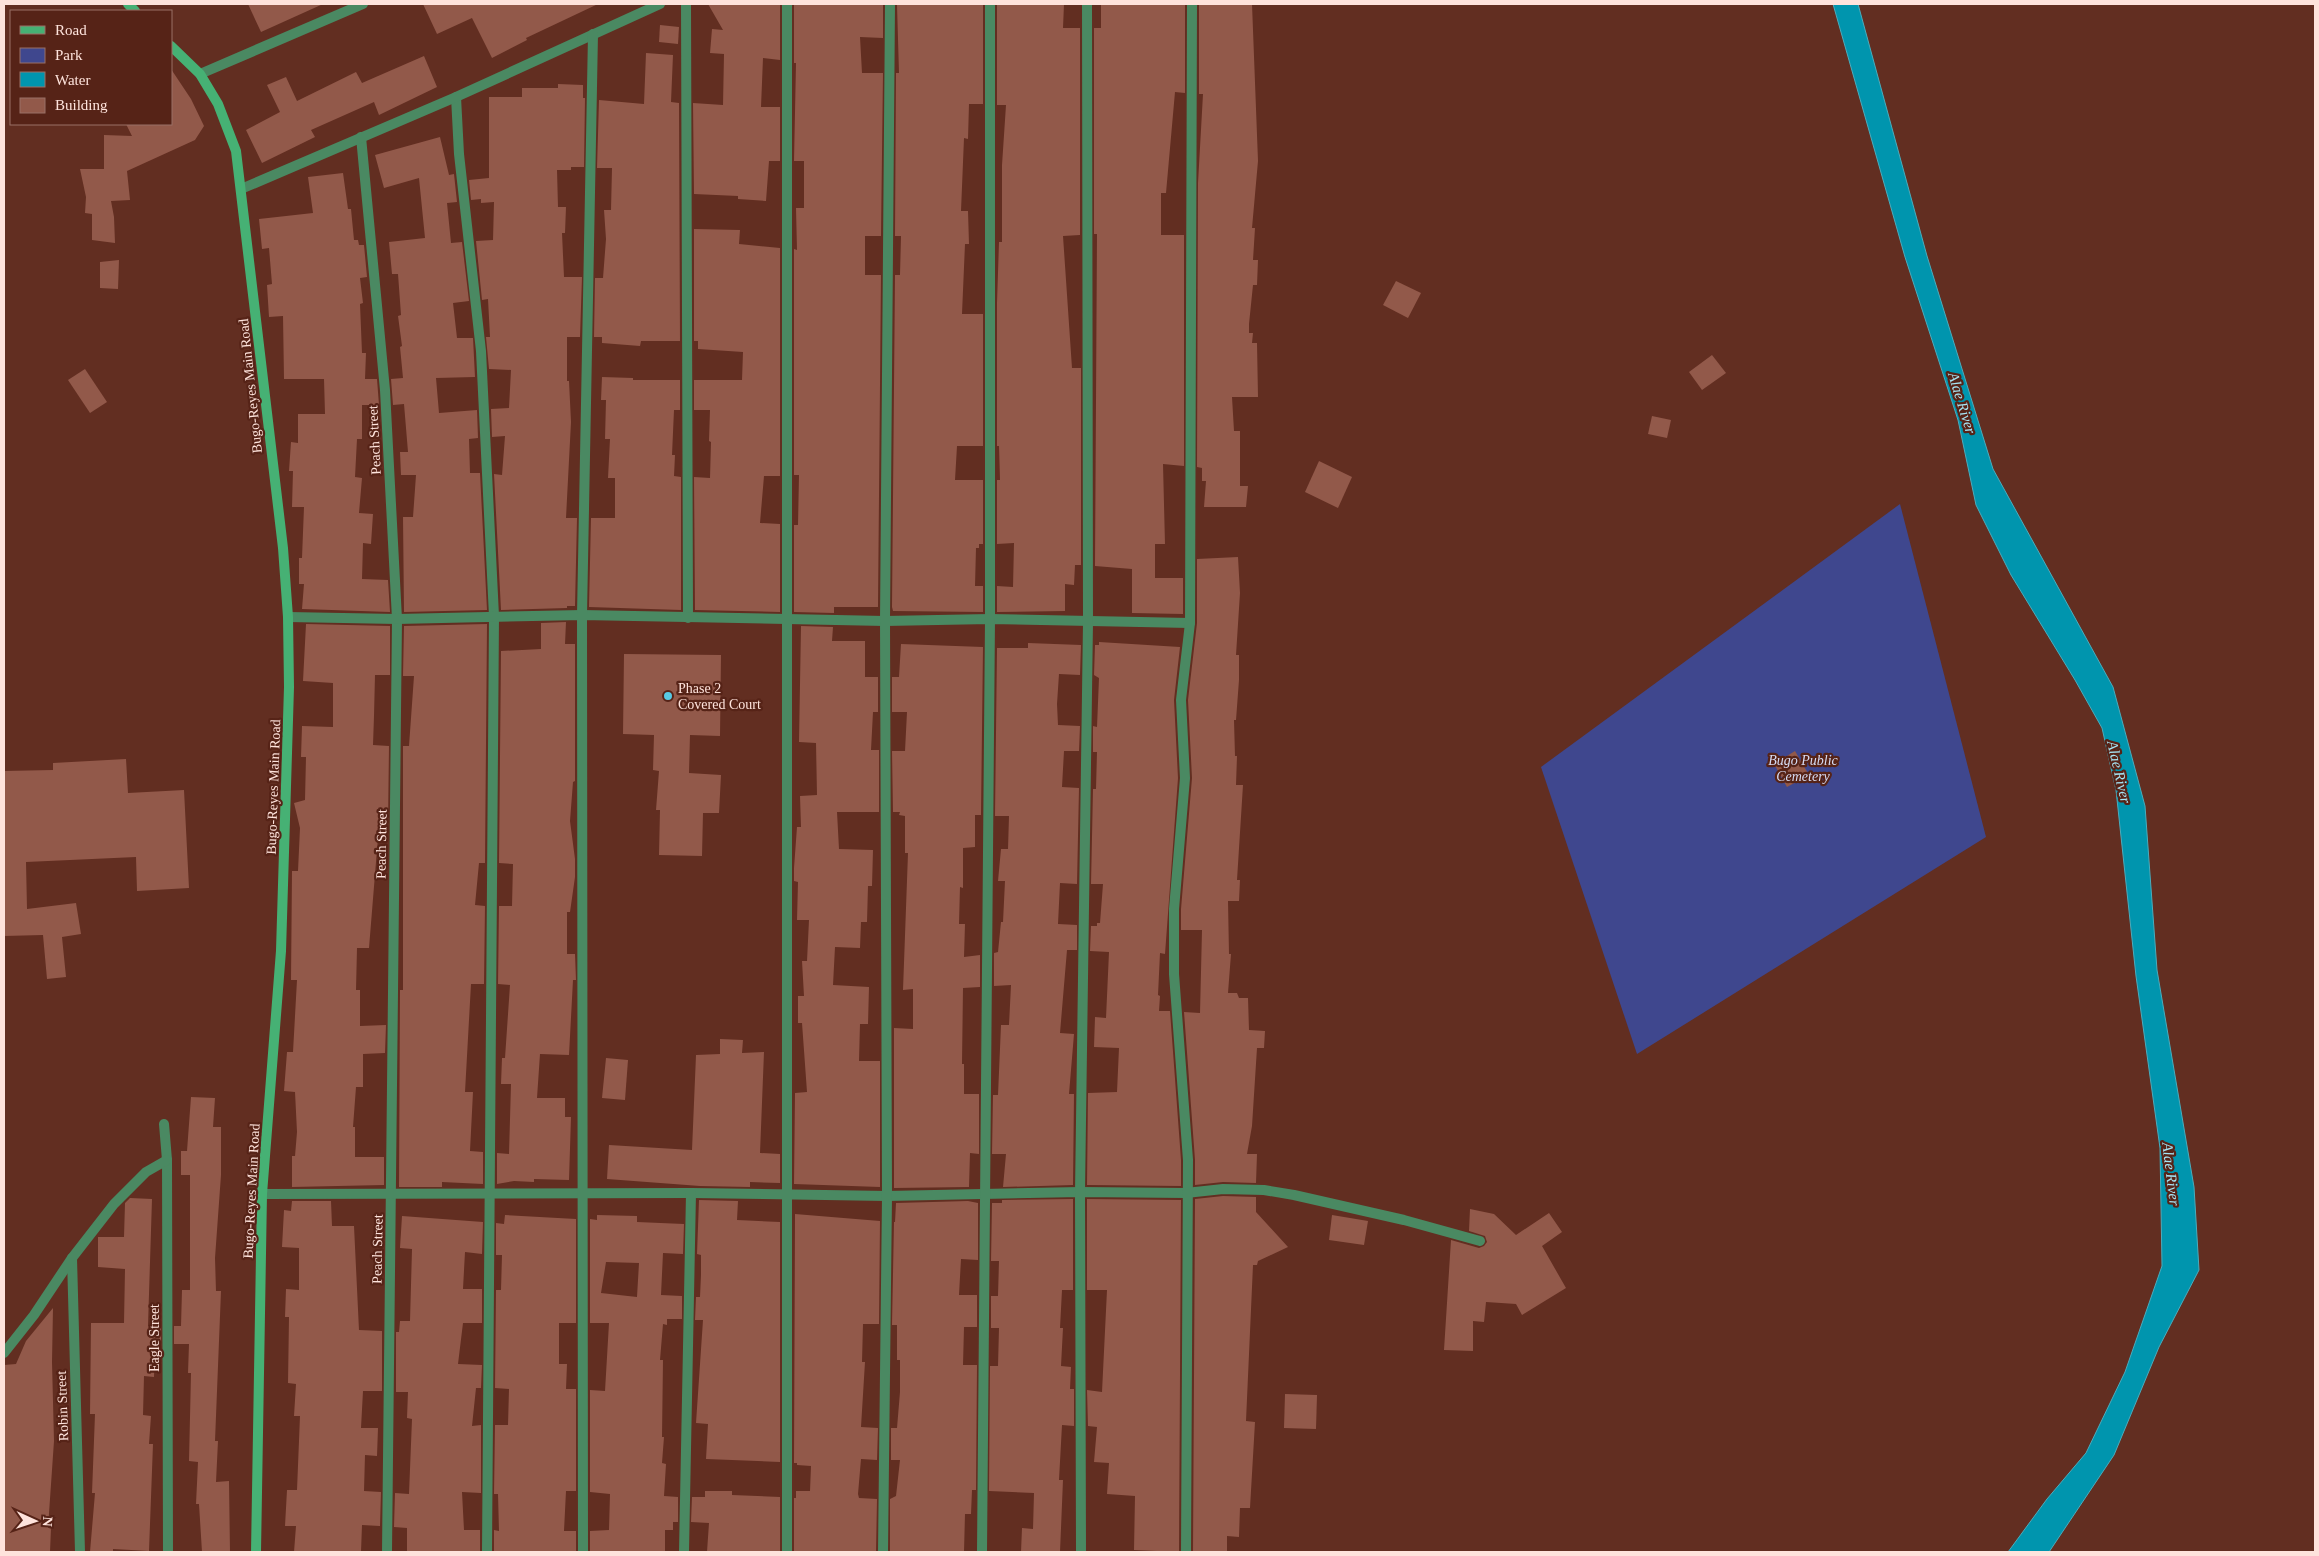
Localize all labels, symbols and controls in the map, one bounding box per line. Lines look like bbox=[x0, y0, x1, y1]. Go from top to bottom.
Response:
legend bbox=[10, 10, 172, 125]
text: Road bbox=[55, 22, 87, 38]
text: Park bbox=[55, 47, 83, 63]
text: Water bbox=[55, 72, 90, 88]
text: Building bbox=[55, 97, 108, 113]
street label: Bugo-Reyes Main Road bbox=[236, 318, 265, 454]
water label: Alae River bbox=[1945, 369, 1979, 436]
street label: Peach Street bbox=[365, 405, 384, 475]
place label: Phase 2 Covered Court bbox=[678, 681, 761, 712]
marker: Phase 2 Covered Court bbox=[662, 690, 674, 702]
street label: Bugo-Reyes Main Road bbox=[264, 719, 283, 855]
water label: Alae River bbox=[2104, 738, 2134, 805]
park label: Bugo Public Cemetery bbox=[1768, 753, 1839, 784]
street label: Peach Street bbox=[373, 809, 390, 879]
street label: Bugo-Reyes Main Road bbox=[240, 1123, 263, 1259]
water label: Alae River bbox=[2159, 1140, 2183, 1207]
street label: Peach Street bbox=[369, 1214, 386, 1284]
street label: Eagle Street bbox=[147, 1304, 162, 1372]
street label: Robin Street bbox=[54, 1370, 71, 1441]
north arrow bbox=[10, 1496, 60, 1546]
text: N bbox=[40, 1516, 55, 1527]

